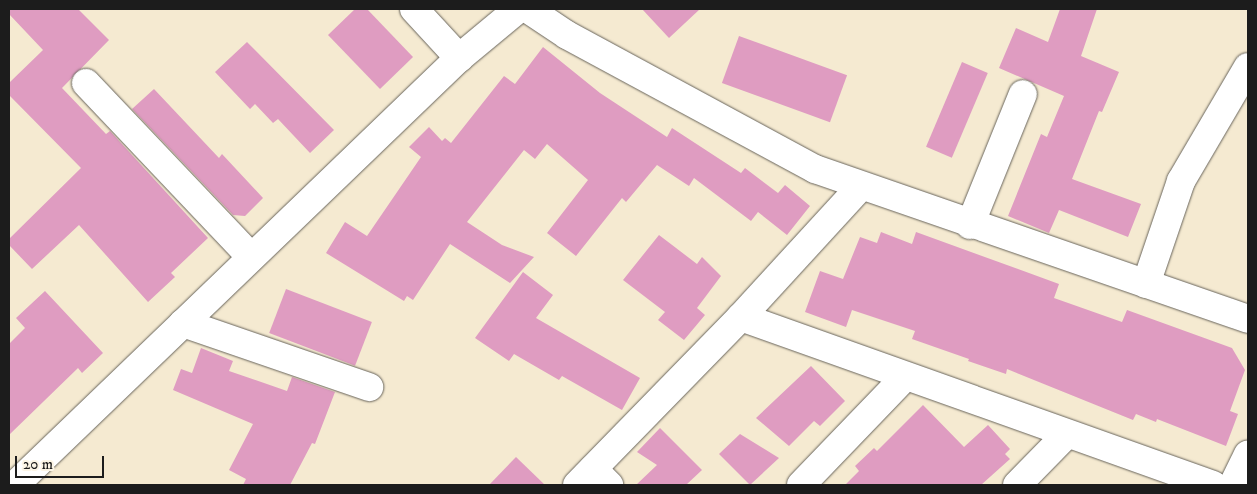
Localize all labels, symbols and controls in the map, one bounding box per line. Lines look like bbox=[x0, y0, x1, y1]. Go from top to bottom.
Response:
scale bar bbox=[18, 446, 106, 478]
text: 20 m bbox=[23, 455, 53, 474]

